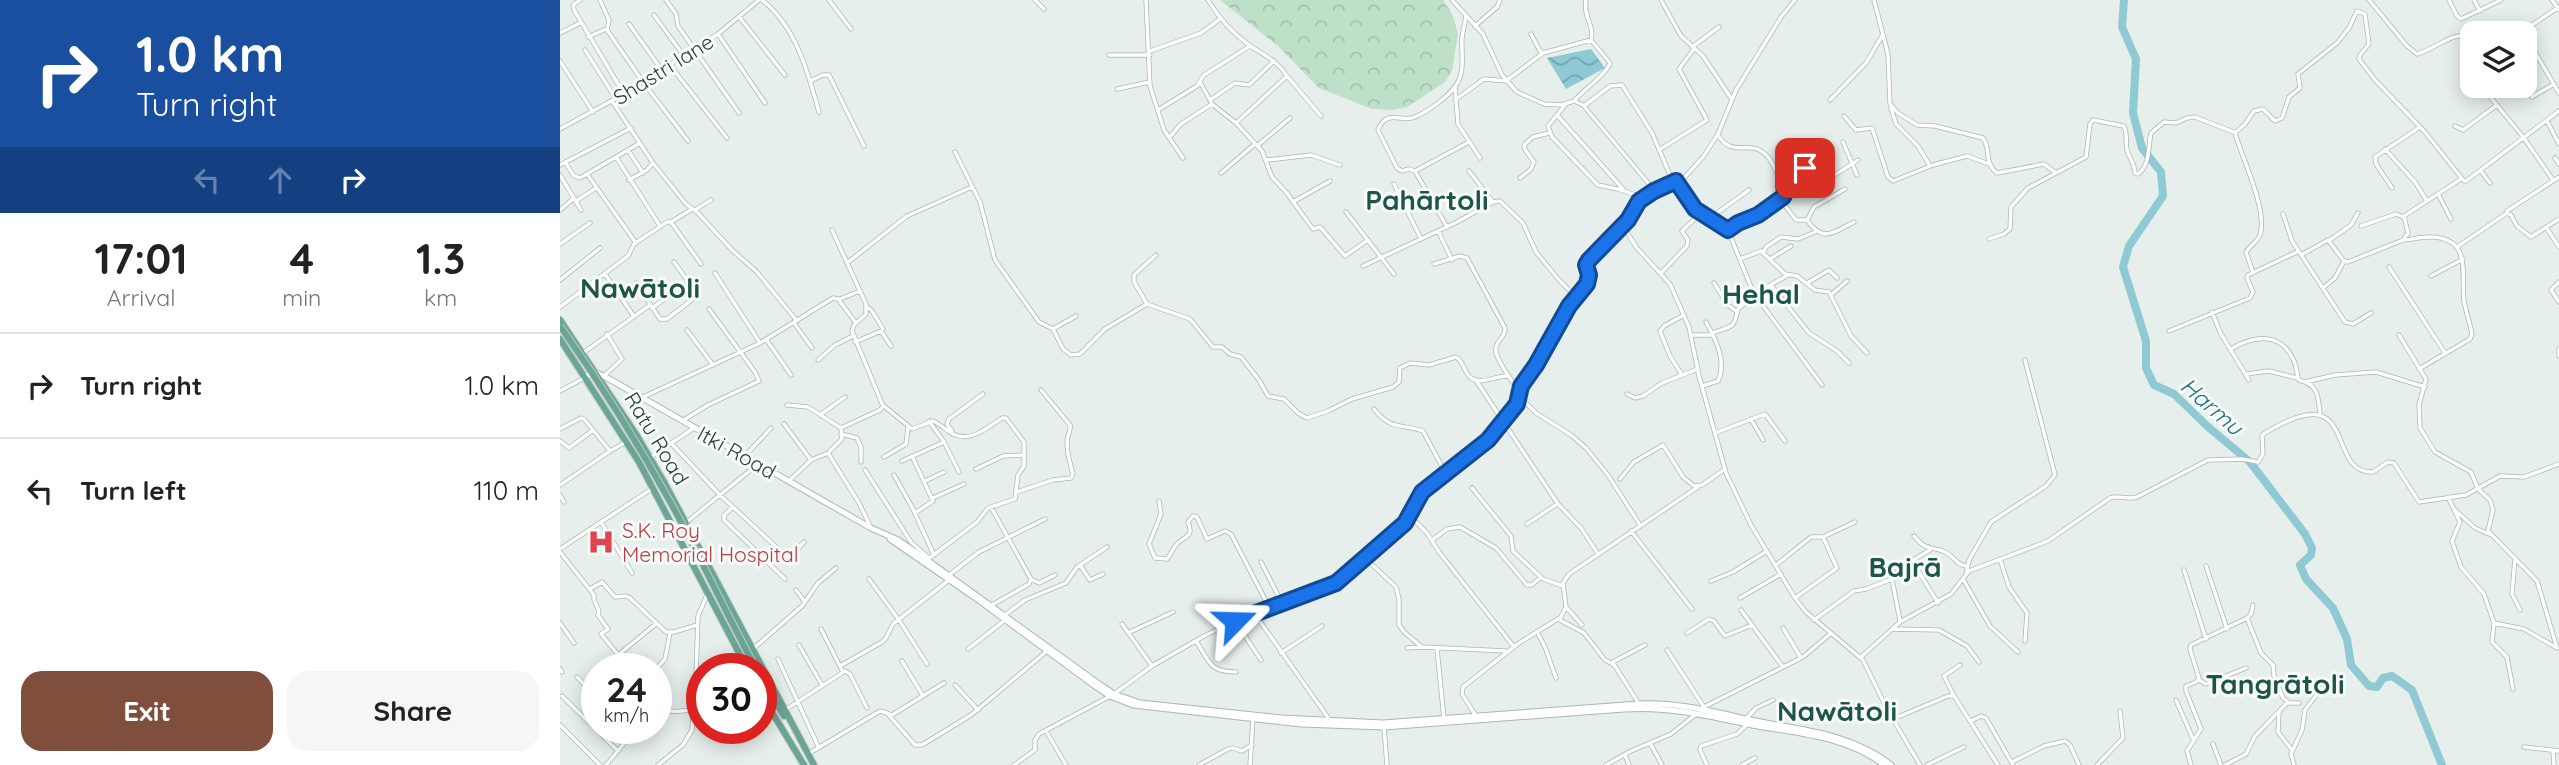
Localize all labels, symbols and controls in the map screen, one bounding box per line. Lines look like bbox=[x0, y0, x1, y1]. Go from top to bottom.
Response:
map controls bbox=[2460, 21, 2537, 98]
button: layers bbox=[2460, 21, 2537, 98]
text: 1.0 km bbox=[136, 23, 284, 84]
icon: right bbox=[21, 28, 112, 119]
street label: Shastri lane bbox=[608, 28, 718, 110]
text: Turn right bbox=[136, 84, 277, 124]
pin bbox=[1775, 138, 1835, 198]
icon: arrive bbox=[1786, 149, 1824, 187]
icon: left bbox=[188, 161, 226, 199]
icon: ahead bbox=[261, 161, 299, 199]
icon: right bbox=[334, 161, 372, 199]
district label: Pahārtoli bbox=[1365, 182, 1489, 217]
text: 17:01 bbox=[95, 232, 188, 285]
text: 4 bbox=[289, 232, 314, 285]
text: 1.3 bbox=[416, 232, 465, 285]
district label: Nawātoli bbox=[580, 270, 700, 305]
district label: Hehal bbox=[1722, 276, 1800, 311]
text: Arrival bbox=[107, 283, 176, 312]
text: min bbox=[282, 283, 321, 312]
text: km bbox=[424, 283, 457, 312]
icon: right bbox=[21, 367, 59, 405]
text: Turn right bbox=[80, 369, 202, 402]
text: 1.0 km bbox=[464, 369, 539, 402]
water label: Harmu bbox=[2175, 371, 2251, 442]
street label: Ratu Road bbox=[619, 387, 695, 489]
street label: Itki Road bbox=[693, 420, 781, 484]
icon: left bbox=[21, 472, 59, 510]
text: Turn left bbox=[80, 474, 187, 507]
text: 110 m bbox=[473, 474, 539, 507]
place label: S.K. Roy Memorial Hospital bbox=[622, 517, 798, 567]
hospital icon: S.K. Roy Memorial Hospital bbox=[586, 527, 616, 557]
district label: Bajrā bbox=[1868, 549, 1942, 584]
position arrow bbox=[1198, 584, 1272, 658]
speed limit sign: 30 bbox=[686, 653, 777, 744]
district label: Tangrātoli bbox=[2205, 666, 2345, 701]
text: 24 bbox=[606, 667, 647, 711]
button: Exit bbox=[21, 671, 273, 751]
button: Share bbox=[287, 671, 539, 751]
district label: Nawātoli bbox=[1777, 693, 1897, 728]
text: km/h bbox=[604, 704, 649, 727]

